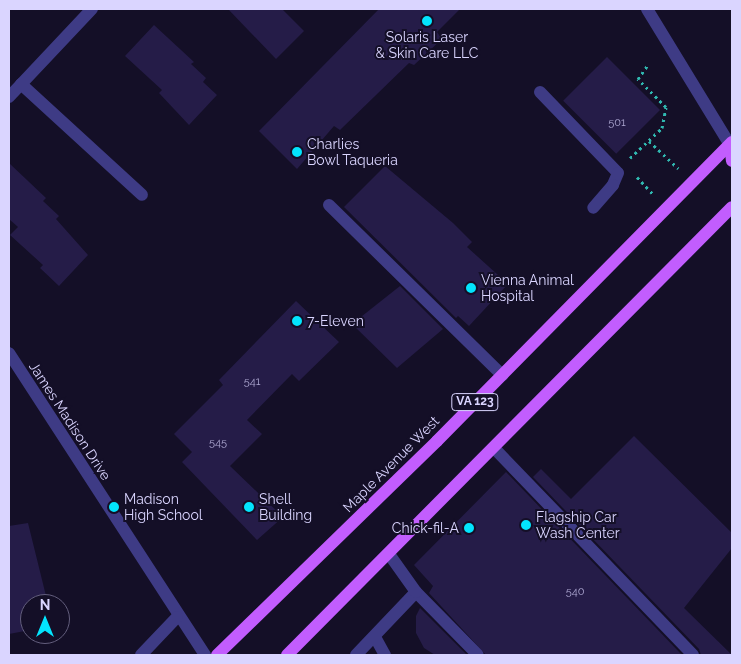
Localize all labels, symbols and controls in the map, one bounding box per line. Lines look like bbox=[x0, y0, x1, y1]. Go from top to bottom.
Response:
marker: Solaris Laser & Skin Care LLC bbox=[421, 15, 433, 27]
place label: Solaris Laser & Skin Care LLC bbox=[376, 29, 478, 62]
house number: 501 bbox=[608, 116, 626, 130]
place label: Charlies Bowl Taqueria bbox=[307, 136, 399, 168]
marker: Charlies Bowl Taqueria bbox=[291, 146, 303, 158]
place label: Vienna Animal Hospital bbox=[481, 272, 574, 304]
marker: Vienna Animal Hospital bbox=[465, 282, 477, 294]
place label: 7-Eleven bbox=[307, 313, 364, 329]
marker: 7-Eleven bbox=[291, 315, 303, 327]
street label: James Madison Drive bbox=[26, 359, 114, 483]
house number: 541 bbox=[244, 375, 260, 389]
road number: VA 123 bbox=[450, 392, 500, 412]
street label: Maple Avenue West bbox=[339, 412, 443, 516]
house number: 545 bbox=[209, 436, 227, 450]
place label: Madison High School bbox=[124, 491, 203, 524]
place label: Shell Building bbox=[259, 491, 312, 524]
marker: Madison High School bbox=[108, 501, 120, 513]
marker: Shell Building bbox=[243, 501, 255, 513]
place label: Flagship Car Wash Center bbox=[536, 509, 620, 542]
marker: Flagship Car Wash Center bbox=[520, 519, 532, 531]
place label: Chick-fil-A bbox=[392, 520, 459, 536]
marker: Chick-fil-A bbox=[463, 522, 475, 534]
house number: 540 bbox=[566, 585, 584, 599]
north arrow bbox=[20, 594, 70, 644]
text: N bbox=[40, 597, 50, 613]

